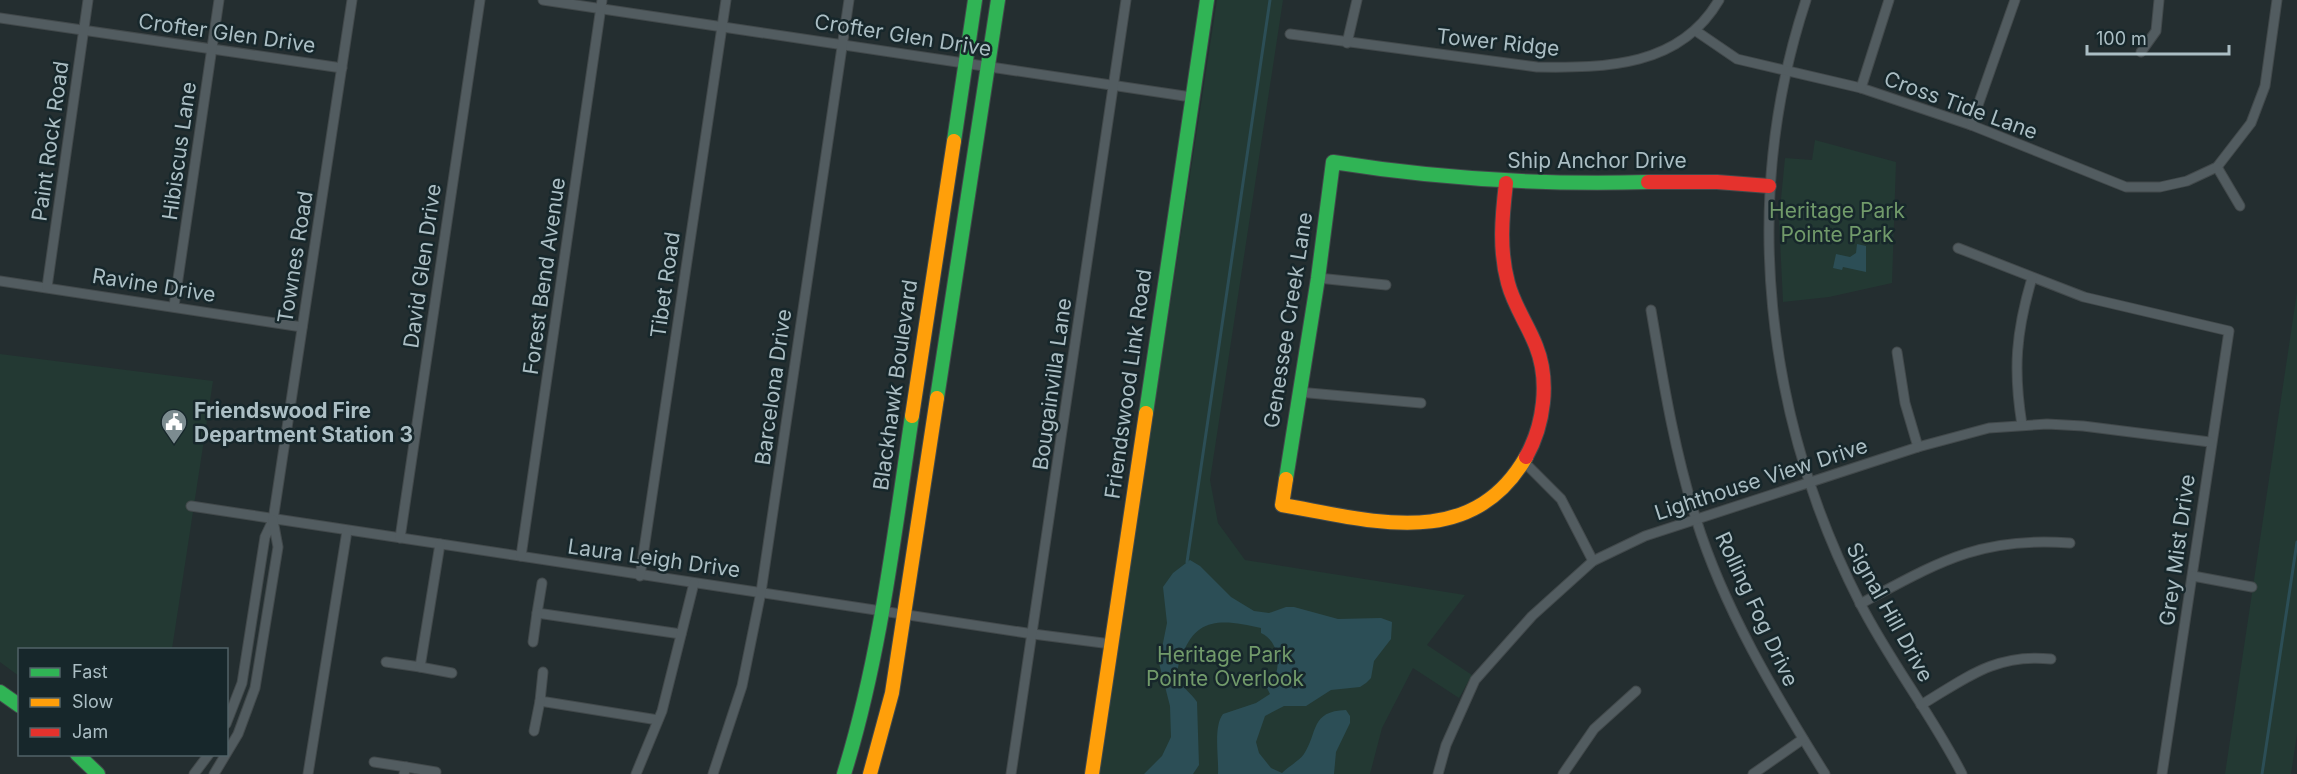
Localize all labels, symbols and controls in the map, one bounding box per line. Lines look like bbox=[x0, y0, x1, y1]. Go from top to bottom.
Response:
street label: Crofter Glen Drive bbox=[137, 8, 317, 58]
street label: Crofter Glen Drive bbox=[813, 9, 993, 61]
scale bar bbox=[2087, 18, 2230, 56]
street label: Tower Ridge bbox=[1435, 23, 1561, 61]
text: 100 m bbox=[2096, 28, 2147, 49]
street label: Paint Rock Road bbox=[26, 59, 74, 223]
street label: Cross Tide Lane bbox=[1881, 66, 2041, 144]
street label: Hibiscus Lane bbox=[157, 80, 201, 222]
street label: Ship Anchor Drive bbox=[1507, 148, 1687, 173]
street label: Forest Bend Avenue bbox=[518, 176, 570, 376]
street label: David Glen Drive bbox=[398, 182, 446, 350]
street label: Townes Road bbox=[272, 189, 318, 325]
park label: Heritage Park Pointe Park bbox=[1769, 198, 1905, 247]
street label: Genessee Creek Lane bbox=[1259, 210, 1317, 430]
street label: Tibet Road bbox=[645, 230, 685, 340]
street label: Ravine Drive bbox=[91, 263, 217, 307]
street label: Friendswood Link Road bbox=[1099, 267, 1157, 501]
street label: Blackhawk Boulevard bbox=[868, 278, 922, 492]
street label: Bougainvilla Lane bbox=[1028, 296, 1076, 472]
street label: Barcelona Drive bbox=[750, 307, 796, 467]
place label: Friendswood Fire Department Station 3 bbox=[194, 398, 413, 447]
public building icon: Friendswood Fire Department Station 3 bbox=[159, 407, 189, 445]
street label: Lighthouse View Drive bbox=[1651, 433, 1871, 525]
street label: Grey Mist Drive bbox=[2154, 473, 2200, 627]
street label: Rolling Fog Drive bbox=[1710, 528, 1804, 690]
street label: Laura Leigh Drive bbox=[566, 533, 742, 583]
street label: Signal Hill Drive bbox=[1841, 538, 1939, 686]
park label: Heritage Park Pointe Overlook bbox=[1146, 642, 1304, 691]
legend bbox=[18, 648, 228, 756]
text: Fast bbox=[72, 661, 108, 682]
text: Slow bbox=[72, 691, 113, 712]
text: Jam bbox=[72, 721, 108, 742]

